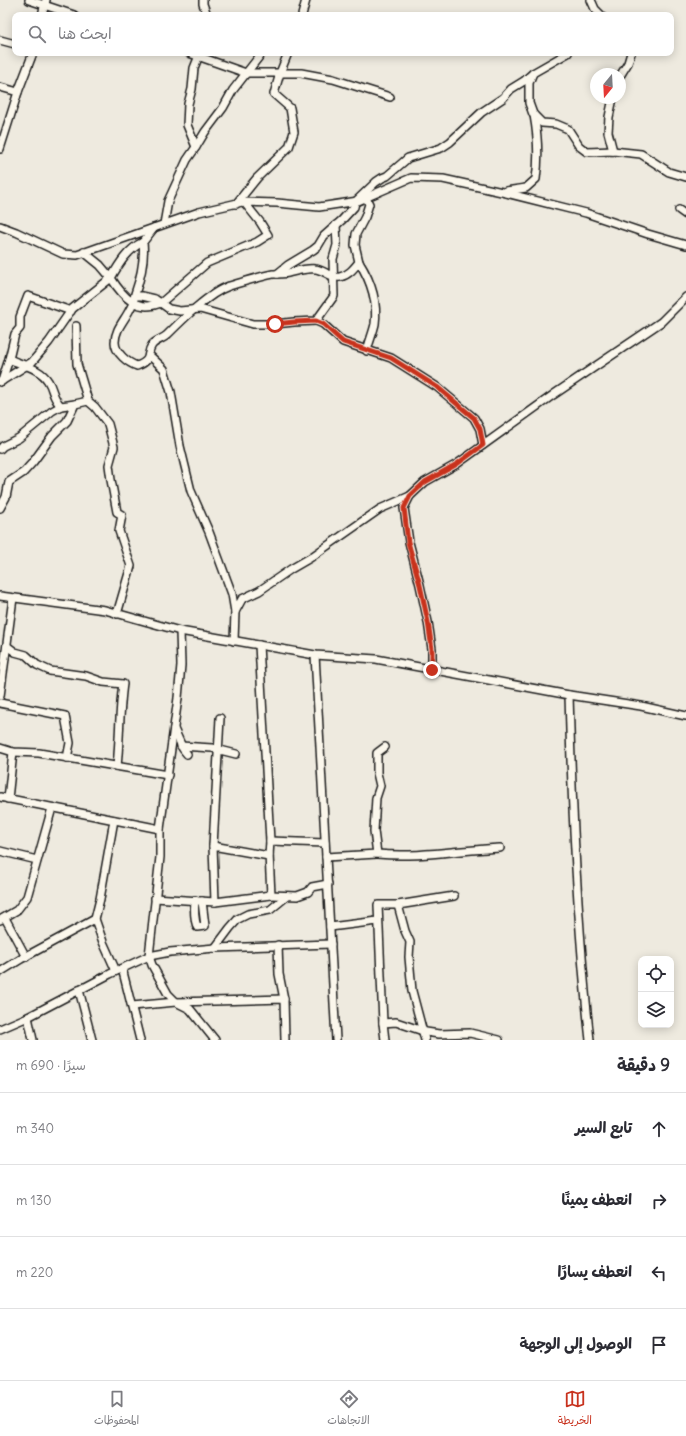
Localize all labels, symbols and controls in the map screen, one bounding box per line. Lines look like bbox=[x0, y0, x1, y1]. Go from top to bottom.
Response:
search box bbox=[12, 12, 674, 56]
icon: search bbox=[26, 23, 48, 45]
text: ابحث هنا bbox=[58, 24, 112, 43]
north arrow bbox=[590, 68, 626, 104]
route start bbox=[266, 315, 284, 333]
route end bbox=[423, 661, 441, 679]
map controls bbox=[638, 956, 674, 1028]
button: locate bbox=[638, 956, 674, 992]
button: layers bbox=[638, 992, 674, 1028]
text: 9 دقيقة bbox=[617, 1054, 670, 1076]
text: سيرًا · 690 m bbox=[16, 1057, 86, 1074]
text: تابع السير bbox=[575, 1118, 632, 1137]
icon: ahead bbox=[648, 1118, 670, 1140]
text: 340 m bbox=[16, 1120, 54, 1137]
text: انعطف يمينًا bbox=[561, 1190, 632, 1209]
icon: right bbox=[648, 1190, 670, 1212]
text: 130 m bbox=[16, 1192, 52, 1209]
text: انعطف يسارًا bbox=[558, 1262, 632, 1281]
icon: left bbox=[648, 1262, 670, 1284]
text: 220 m bbox=[16, 1264, 53, 1281]
text: الوصول إلى الوجهة bbox=[519, 1334, 632, 1353]
icon: arrive bbox=[648, 1334, 670, 1356]
tab: المحفوظات bbox=[94, 1388, 139, 1430]
tab: الاتجاهات bbox=[327, 1388, 370, 1430]
tab: الخريطة bbox=[558, 1388, 592, 1430]

